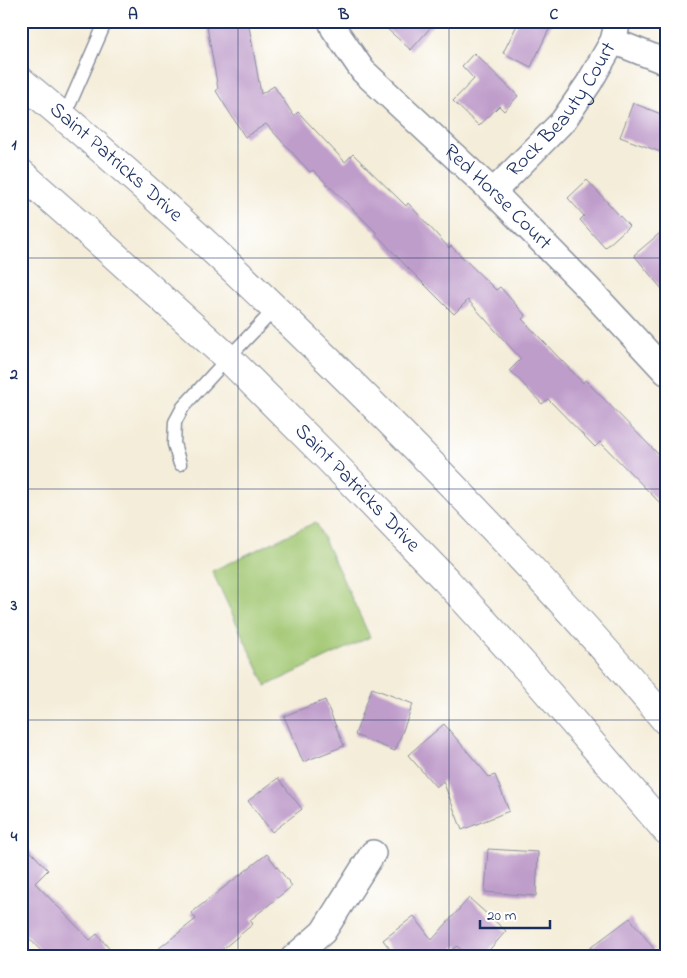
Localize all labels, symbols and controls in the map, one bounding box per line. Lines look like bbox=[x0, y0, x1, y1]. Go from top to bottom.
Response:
text: A bbox=[128, 3, 138, 27]
text: B bbox=[338, 3, 350, 27]
text: C bbox=[550, 3, 559, 27]
street label: Rock Beauty Court bbox=[500, 37, 624, 184]
street label: Saint Patricks Drive bbox=[42, 95, 190, 230]
text: 1 bbox=[11, 133, 17, 157]
street label: Red Horse Court bbox=[436, 138, 558, 258]
text: 2 bbox=[9, 363, 18, 387]
street label: Saint Patricks Drive bbox=[287, 417, 427, 560]
text: 3 bbox=[10, 594, 18, 618]
text: 4 bbox=[10, 825, 18, 849]
scale bar bbox=[480, 898, 550, 930]
text: 20 m bbox=[487, 905, 517, 927]

